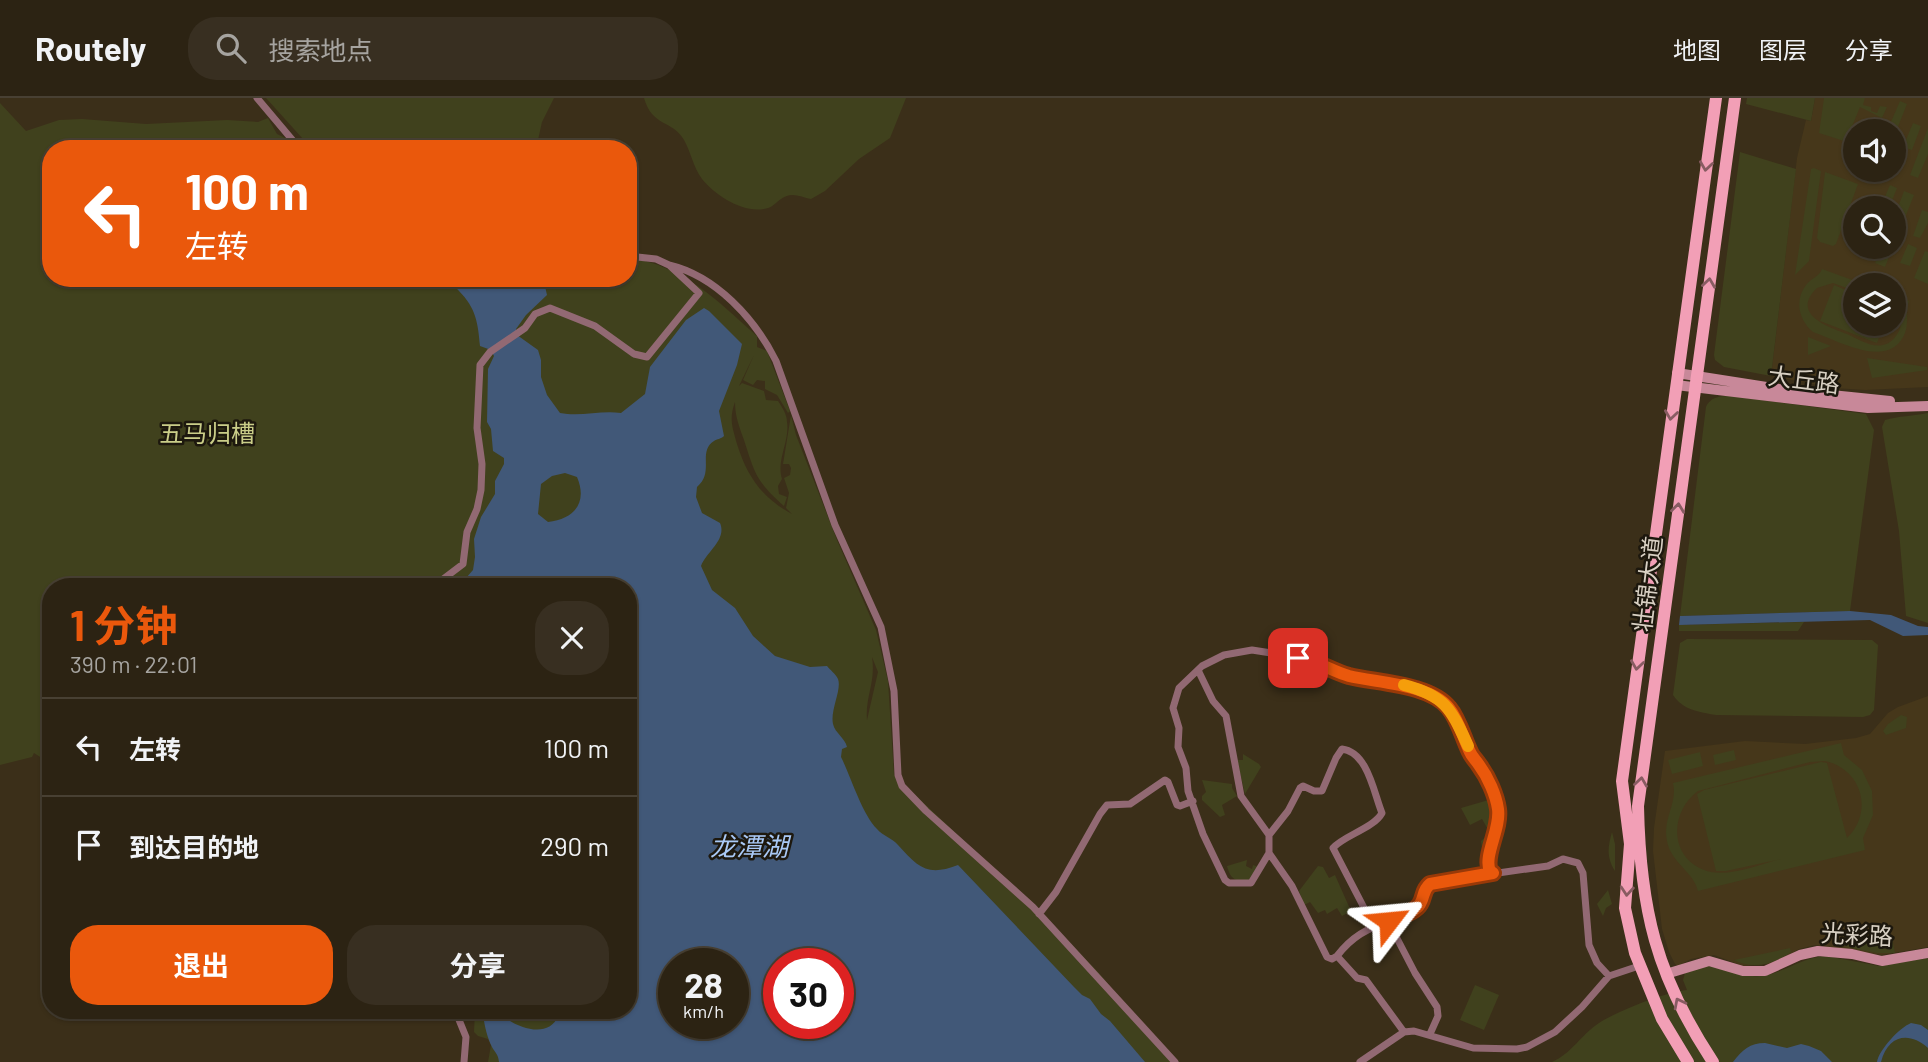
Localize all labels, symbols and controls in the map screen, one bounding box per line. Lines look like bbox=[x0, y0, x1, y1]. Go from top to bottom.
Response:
search box bbox=[188, 17, 678, 80]
text: Routely bbox=[35, 28, 146, 68]
icon: search bbox=[212, 29, 250, 67]
text: 搜索地点 bbox=[268, 34, 372, 65]
text: 地图 bbox=[1673, 35, 1721, 64]
text: 图层 bbox=[1759, 35, 1807, 64]
text: 分享 bbox=[1845, 35, 1893, 64]
map controls bbox=[1843, 119, 1906, 336]
button: sound bbox=[1843, 119, 1906, 182]
one-way arrow bbox=[1699, 160, 1714, 171]
text: 100 m bbox=[185, 161, 309, 220]
icon: left bbox=[70, 168, 161, 259]
button: search bbox=[1843, 196, 1906, 259]
text: 左转 bbox=[185, 226, 249, 264]
button: layers bbox=[1843, 273, 1906, 336]
one-way arrow bbox=[1702, 277, 1717, 289]
street label: 大丘路 bbox=[1767, 360, 1841, 398]
one-way arrow bbox=[1664, 409, 1679, 421]
park label: 五马归槽 bbox=[159, 418, 255, 447]
one-way arrow bbox=[1671, 502, 1686, 514]
street label: 壮锦大道 bbox=[1627, 535, 1667, 633]
text: 1 分钟 bbox=[70, 599, 177, 649]
button: close bbox=[535, 601, 609, 675]
pin bbox=[1268, 628, 1328, 688]
icon: arrive bbox=[1279, 639, 1317, 677]
text: 390 m · 22:01 bbox=[70, 650, 197, 678]
one-way arrow bbox=[1630, 659, 1645, 671]
icon: left bbox=[70, 728, 108, 766]
text: 100 m bbox=[544, 732, 609, 763]
text: 左转 bbox=[129, 733, 181, 764]
one-way arrow bbox=[1633, 776, 1648, 788]
icon: arrive bbox=[70, 826, 108, 864]
text: 290 m bbox=[540, 830, 609, 861]
water label: 龙潭湖 bbox=[710, 830, 792, 861]
text: 到达目的地 bbox=[129, 831, 259, 862]
position arrow bbox=[1352, 884, 1426, 958]
one-way arrow bbox=[1619, 885, 1634, 896]
street label: 光彩路 bbox=[1820, 918, 1894, 950]
button: 退出 bbox=[70, 925, 333, 1005]
button: 分享 bbox=[347, 925, 609, 1005]
speed limit sign: 30 bbox=[763, 948, 854, 1039]
text: 28 bbox=[684, 963, 723, 1005]
one-way arrow bbox=[1673, 998, 1687, 1010]
text: km/h bbox=[683, 1000, 724, 1022]

